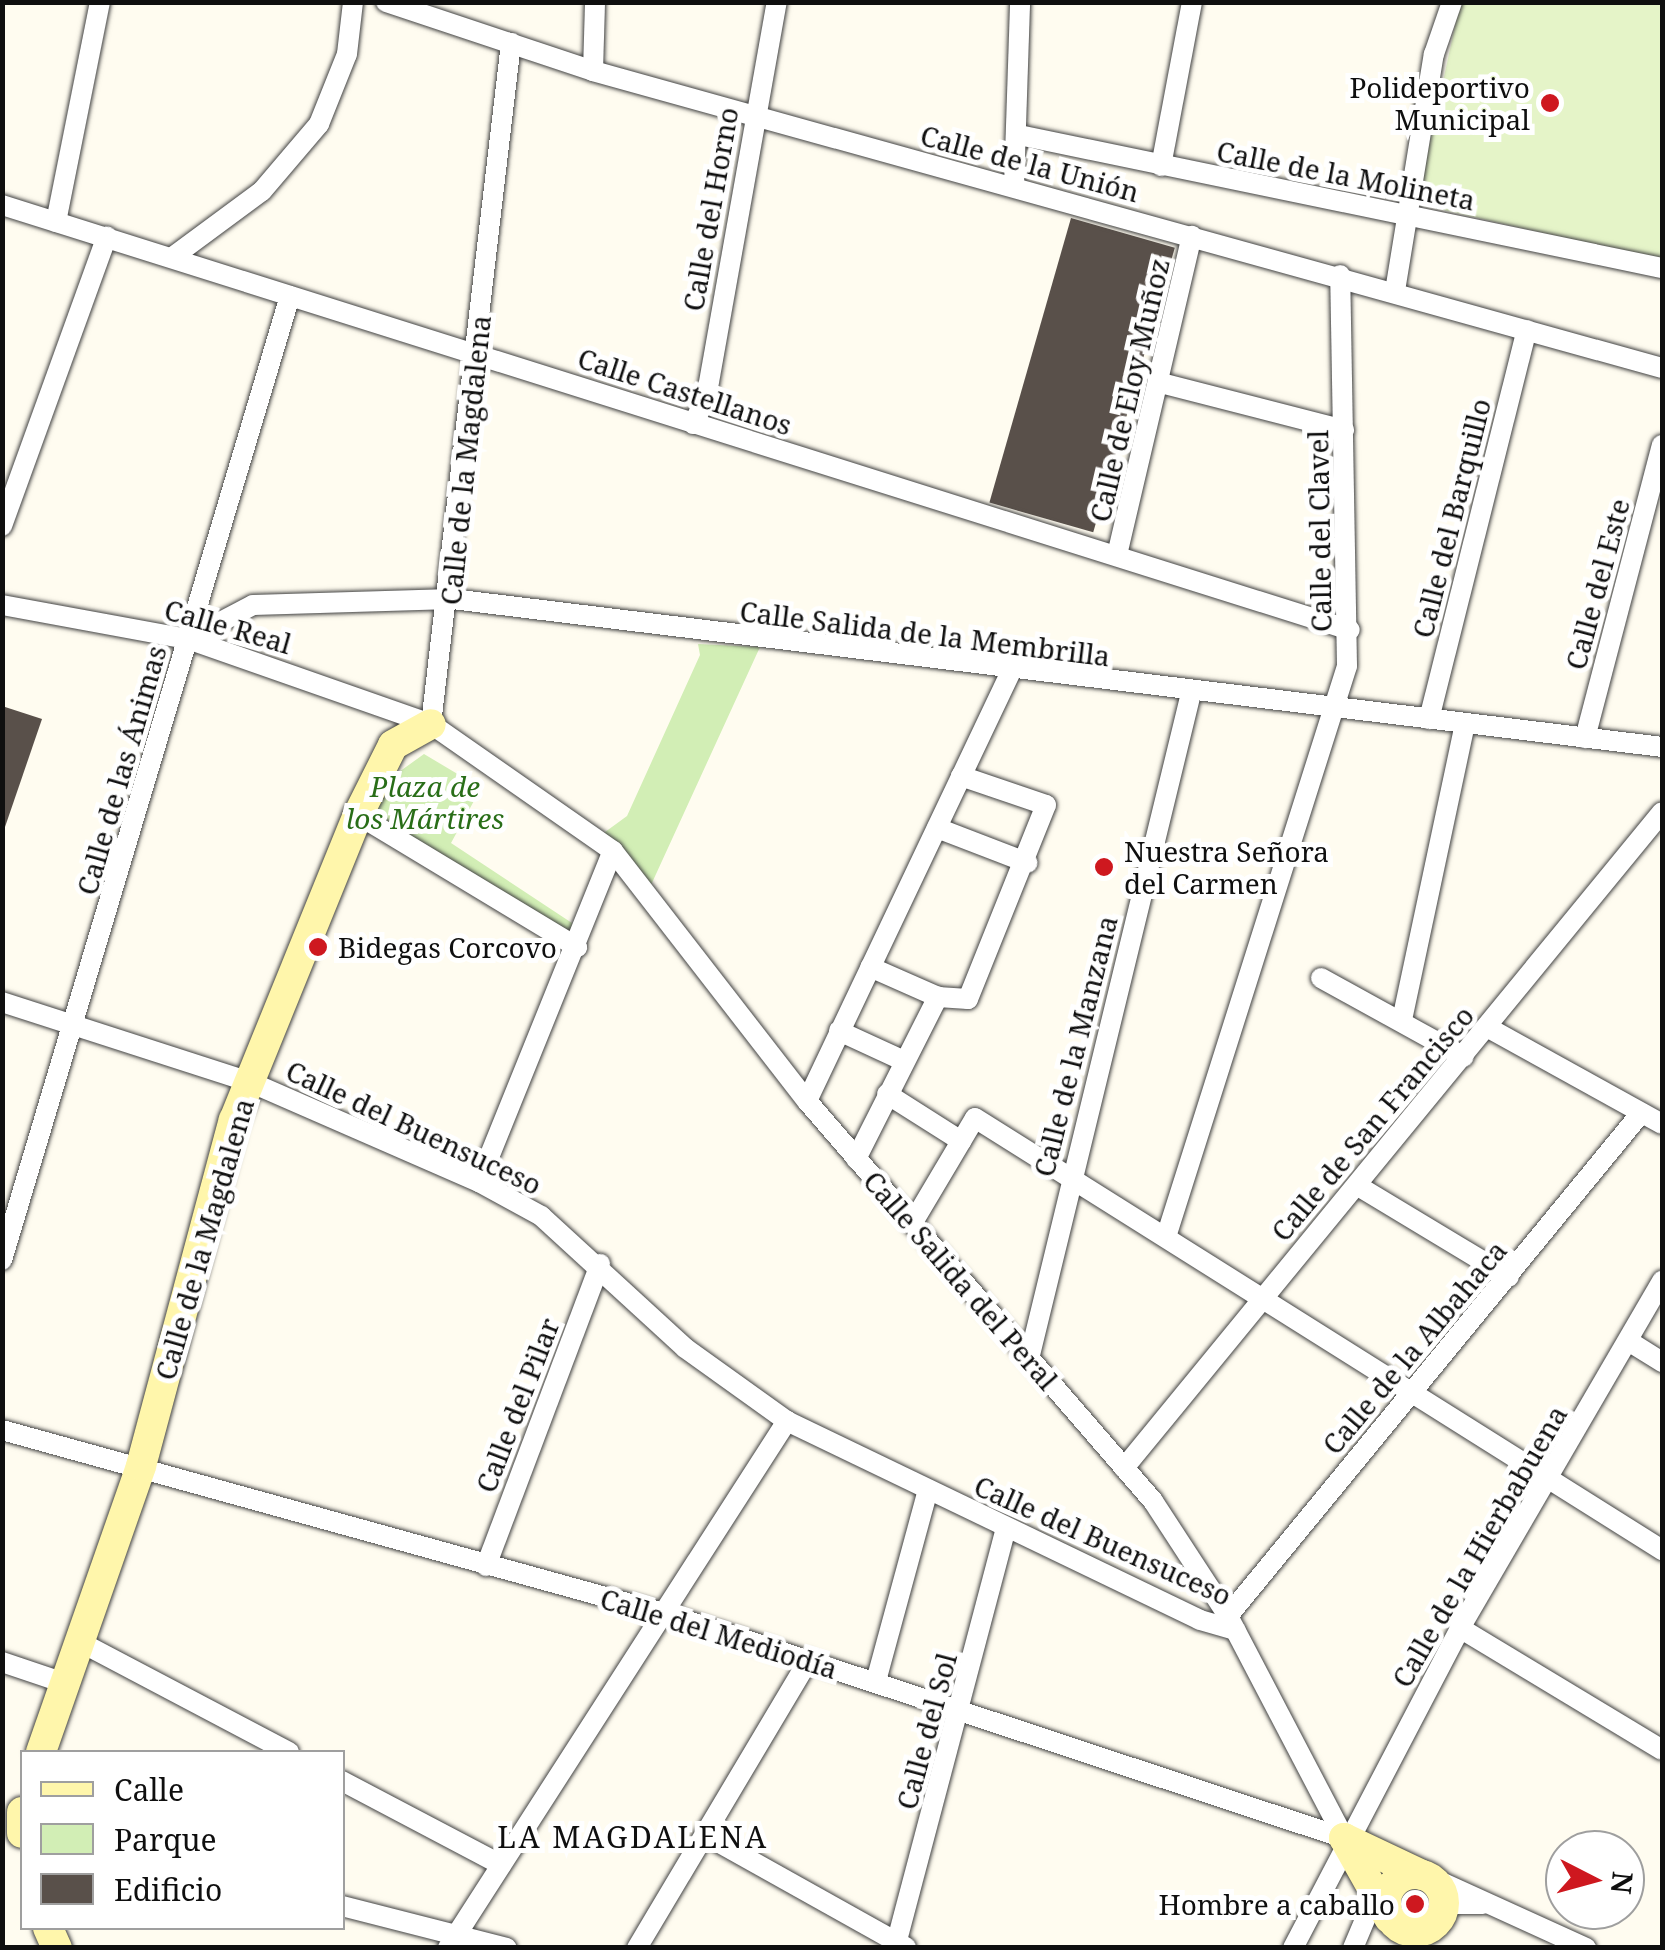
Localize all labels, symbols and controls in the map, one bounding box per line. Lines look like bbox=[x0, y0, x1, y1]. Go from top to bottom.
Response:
place label: Polideportivo Municipal bbox=[1349, 70, 1530, 136]
marker: Polideportivo Municipal bbox=[1539, 92, 1561, 114]
street label: Calle del Horno bbox=[676, 104, 744, 314]
street label: Calle de la Unión bbox=[917, 118, 1143, 208]
street label: Calle de la Molineta bbox=[1214, 133, 1478, 217]
street label: Calle de Eloy Muñoz bbox=[1082, 255, 1176, 525]
street label: Calle de la Magdalena bbox=[433, 313, 497, 607]
street label: Calle Castellanos bbox=[574, 341, 796, 441]
street label: Calle del Barquillo bbox=[1405, 395, 1497, 641]
street label: Calle del Clavel bbox=[1300, 430, 1338, 632]
street label: Calle del Este bbox=[1558, 495, 1636, 673]
street label: Calle Real bbox=[161, 592, 295, 660]
street label: Calle Salida de la Membrilla bbox=[738, 594, 1112, 672]
street label: Calle de las Ánimas bbox=[69, 641, 173, 899]
park label: Plaza de los Mártires bbox=[346, 769, 504, 835]
place label: Nuestra Señora del Carmen bbox=[1124, 834, 1329, 900]
marker: Nuestra Señora del Carmen bbox=[1093, 856, 1115, 878]
street label: Calle de la Manzana bbox=[1026, 912, 1124, 1180]
place label: Bidegas Corcovo bbox=[338, 930, 557, 964]
marker: Bidegas Corcovo bbox=[307, 936, 329, 958]
street label: Calle de San Francisco bbox=[1264, 999, 1480, 1247]
street label: Calle del Buensuceso bbox=[281, 1053, 547, 1201]
street label: Calle de la Magdalena bbox=[148, 1094, 260, 1384]
street label: Calle Salida del Peral bbox=[857, 1164, 1065, 1396]
street label: Calle de la Albahaca bbox=[1315, 1233, 1513, 1461]
street label: Calle del Pilar bbox=[468, 1313, 566, 1497]
street label: Calle de la Hierbabuena bbox=[1384, 1399, 1574, 1693]
street label: Calle del Buensuceso bbox=[969, 1468, 1237, 1612]
street label: Calle del Mediodía bbox=[596, 1581, 842, 1685]
street label: Calle del Sol bbox=[889, 1649, 963, 1813]
legend bbox=[20, 1750, 345, 1930]
text: Calle bbox=[114, 1769, 184, 1810]
text: Parque bbox=[114, 1819, 217, 1860]
district label: LA MAGDALENA bbox=[497, 1819, 769, 1855]
north arrow bbox=[1545, 1830, 1645, 1930]
text: Edificio bbox=[114, 1869, 222, 1910]
text: N bbox=[1603, 1870, 1643, 1896]
place label: Hombre a caballo bbox=[1158, 1887, 1395, 1921]
marker: Hombre a caballo bbox=[1404, 1893, 1426, 1915]

